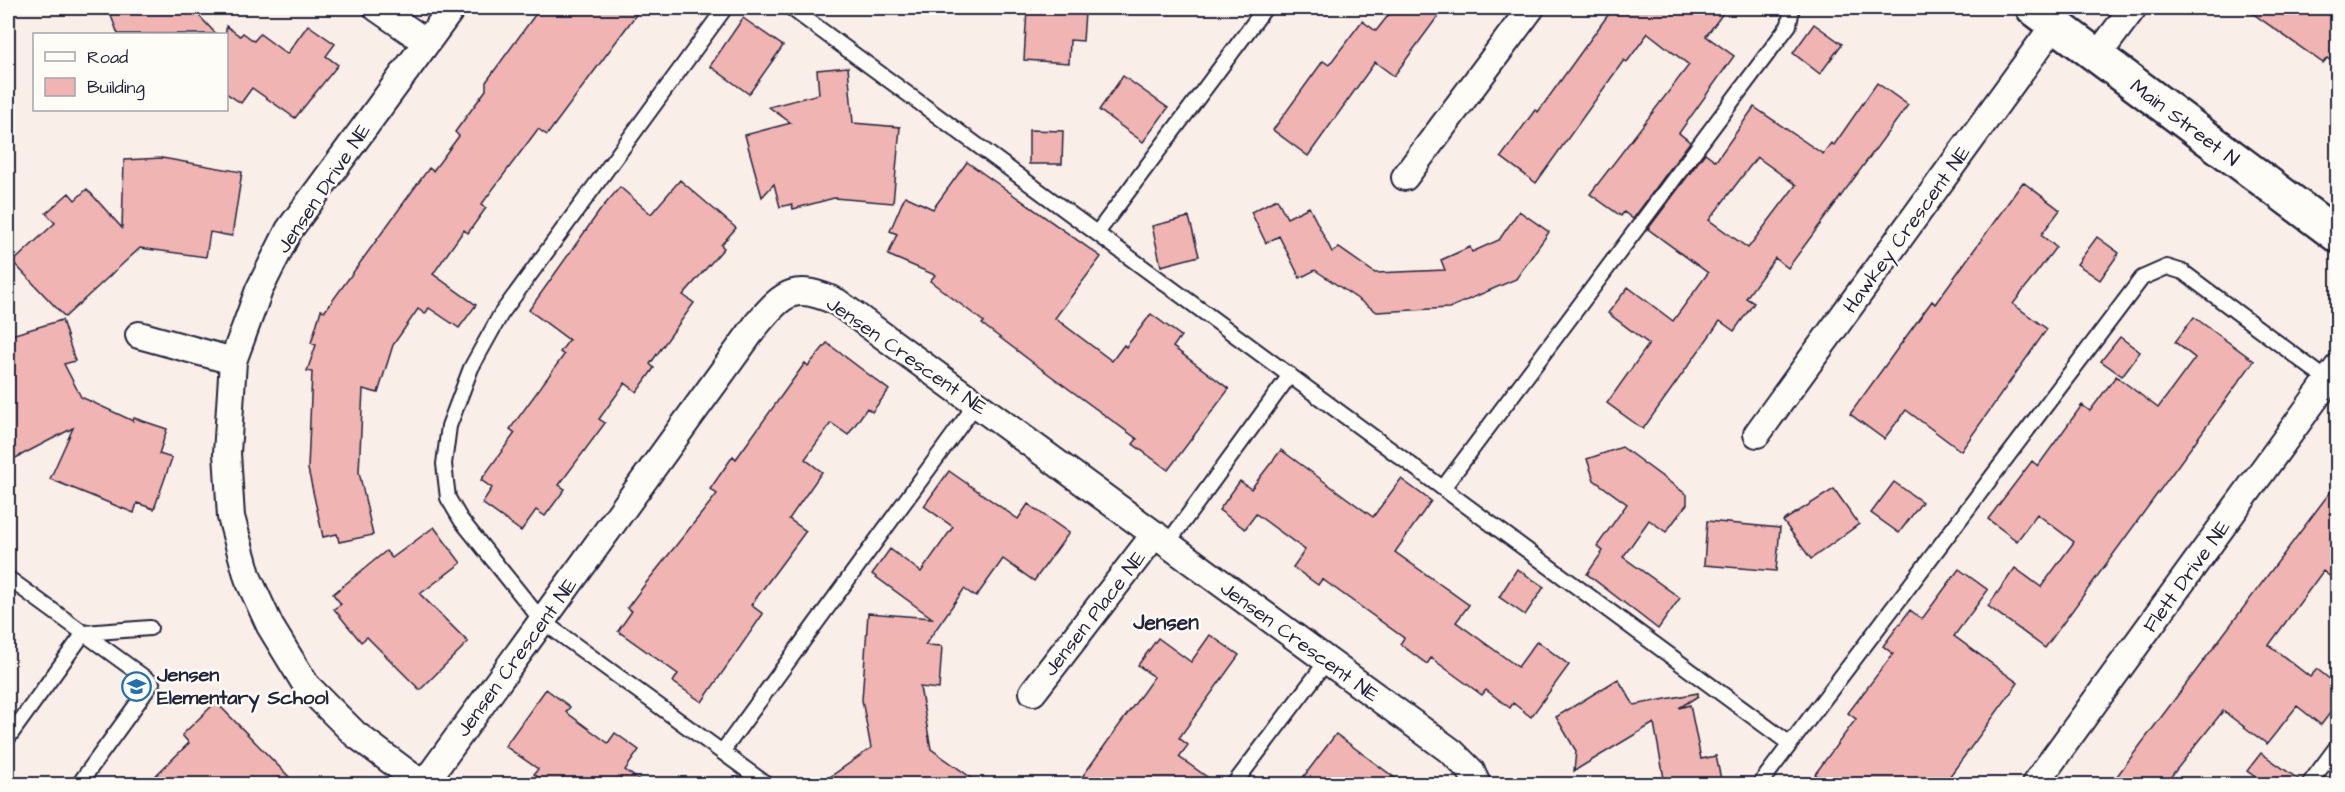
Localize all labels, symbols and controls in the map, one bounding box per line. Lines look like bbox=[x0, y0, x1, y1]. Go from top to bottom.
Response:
legend bbox=[33, 33, 228, 111]
text: Road bbox=[87, 45, 128, 70]
street label: Main Street N bbox=[2124, 72, 2245, 173]
text: Building bbox=[87, 75, 145, 101]
street label: Jensen Drive NE bbox=[270, 118, 378, 259]
street label: Hawkey Crescent NE bbox=[1837, 140, 1978, 320]
street label: Jensen Crescent NE bbox=[820, 290, 993, 422]
street label: Flett Drive NE bbox=[2137, 515, 2237, 638]
street label: Jensen Place NE bbox=[1037, 545, 1153, 682]
street label: Jensen Crescent NE bbox=[450, 572, 584, 743]
street label: Jensen Crescent NE bbox=[1214, 575, 1385, 709]
district label: Jensen bbox=[1132, 608, 1199, 637]
place label: Jensen Elementary School bbox=[156, 661, 329, 713]
school or university icon: Jensen Elementary School bbox=[120, 670, 152, 702]

